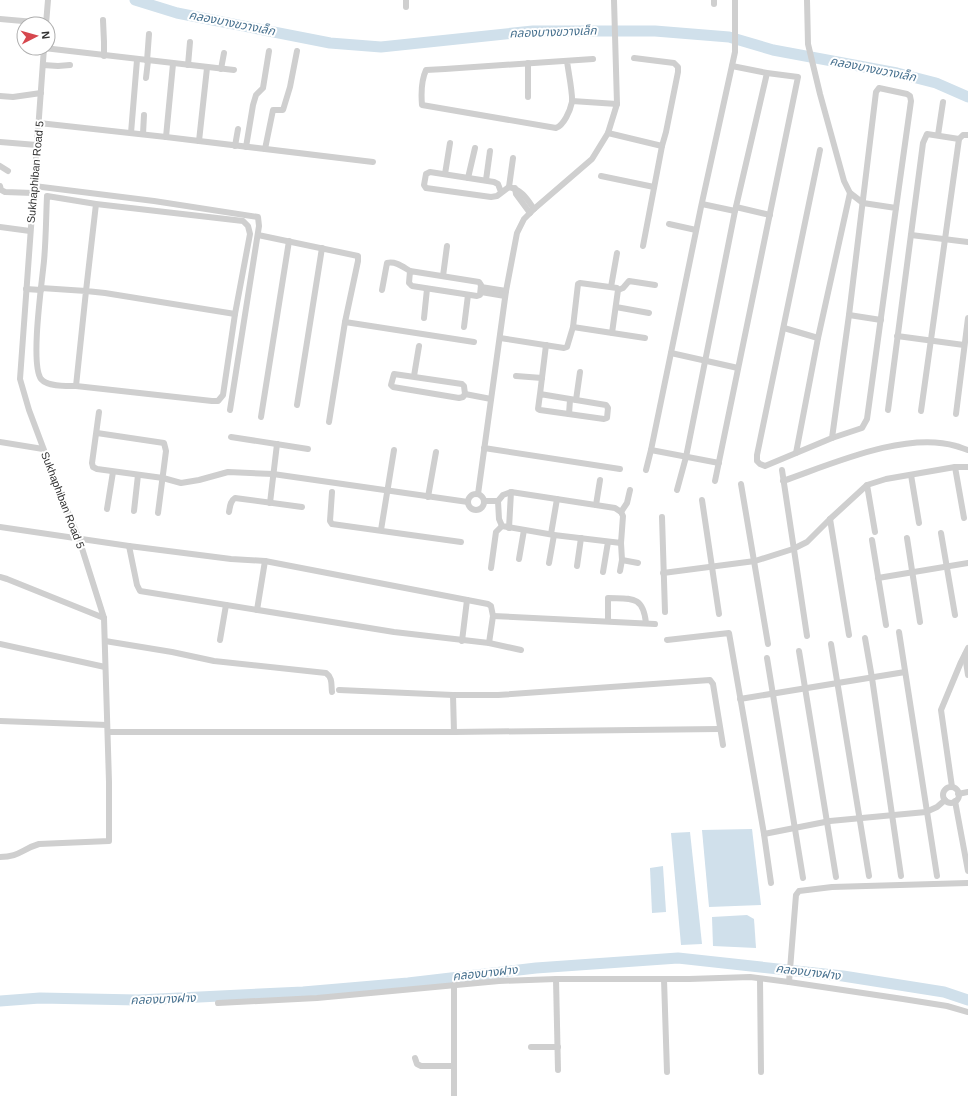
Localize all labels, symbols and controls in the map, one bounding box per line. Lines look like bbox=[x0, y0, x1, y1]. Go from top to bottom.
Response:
water label: คลองบางขวางเล็ก bbox=[188, 8, 277, 38]
north arrow bbox=[16, 16, 56, 56]
water label: คลองบางขวางเล็ก bbox=[509, 23, 598, 41]
text: N bbox=[40, 30, 52, 40]
water label: คลองบางขวางเล็ก bbox=[829, 54, 918, 84]
street label: Sukhaphiban Road 5 bbox=[25, 120, 45, 224]
street label: Sukhaphiban Road 5 bbox=[39, 450, 87, 550]
water label: คลองบางฝาง bbox=[775, 961, 842, 983]
water label: คลองบางฝาง bbox=[452, 963, 519, 983]
water label: คลองบางฝาง bbox=[130, 991, 196, 1007]

